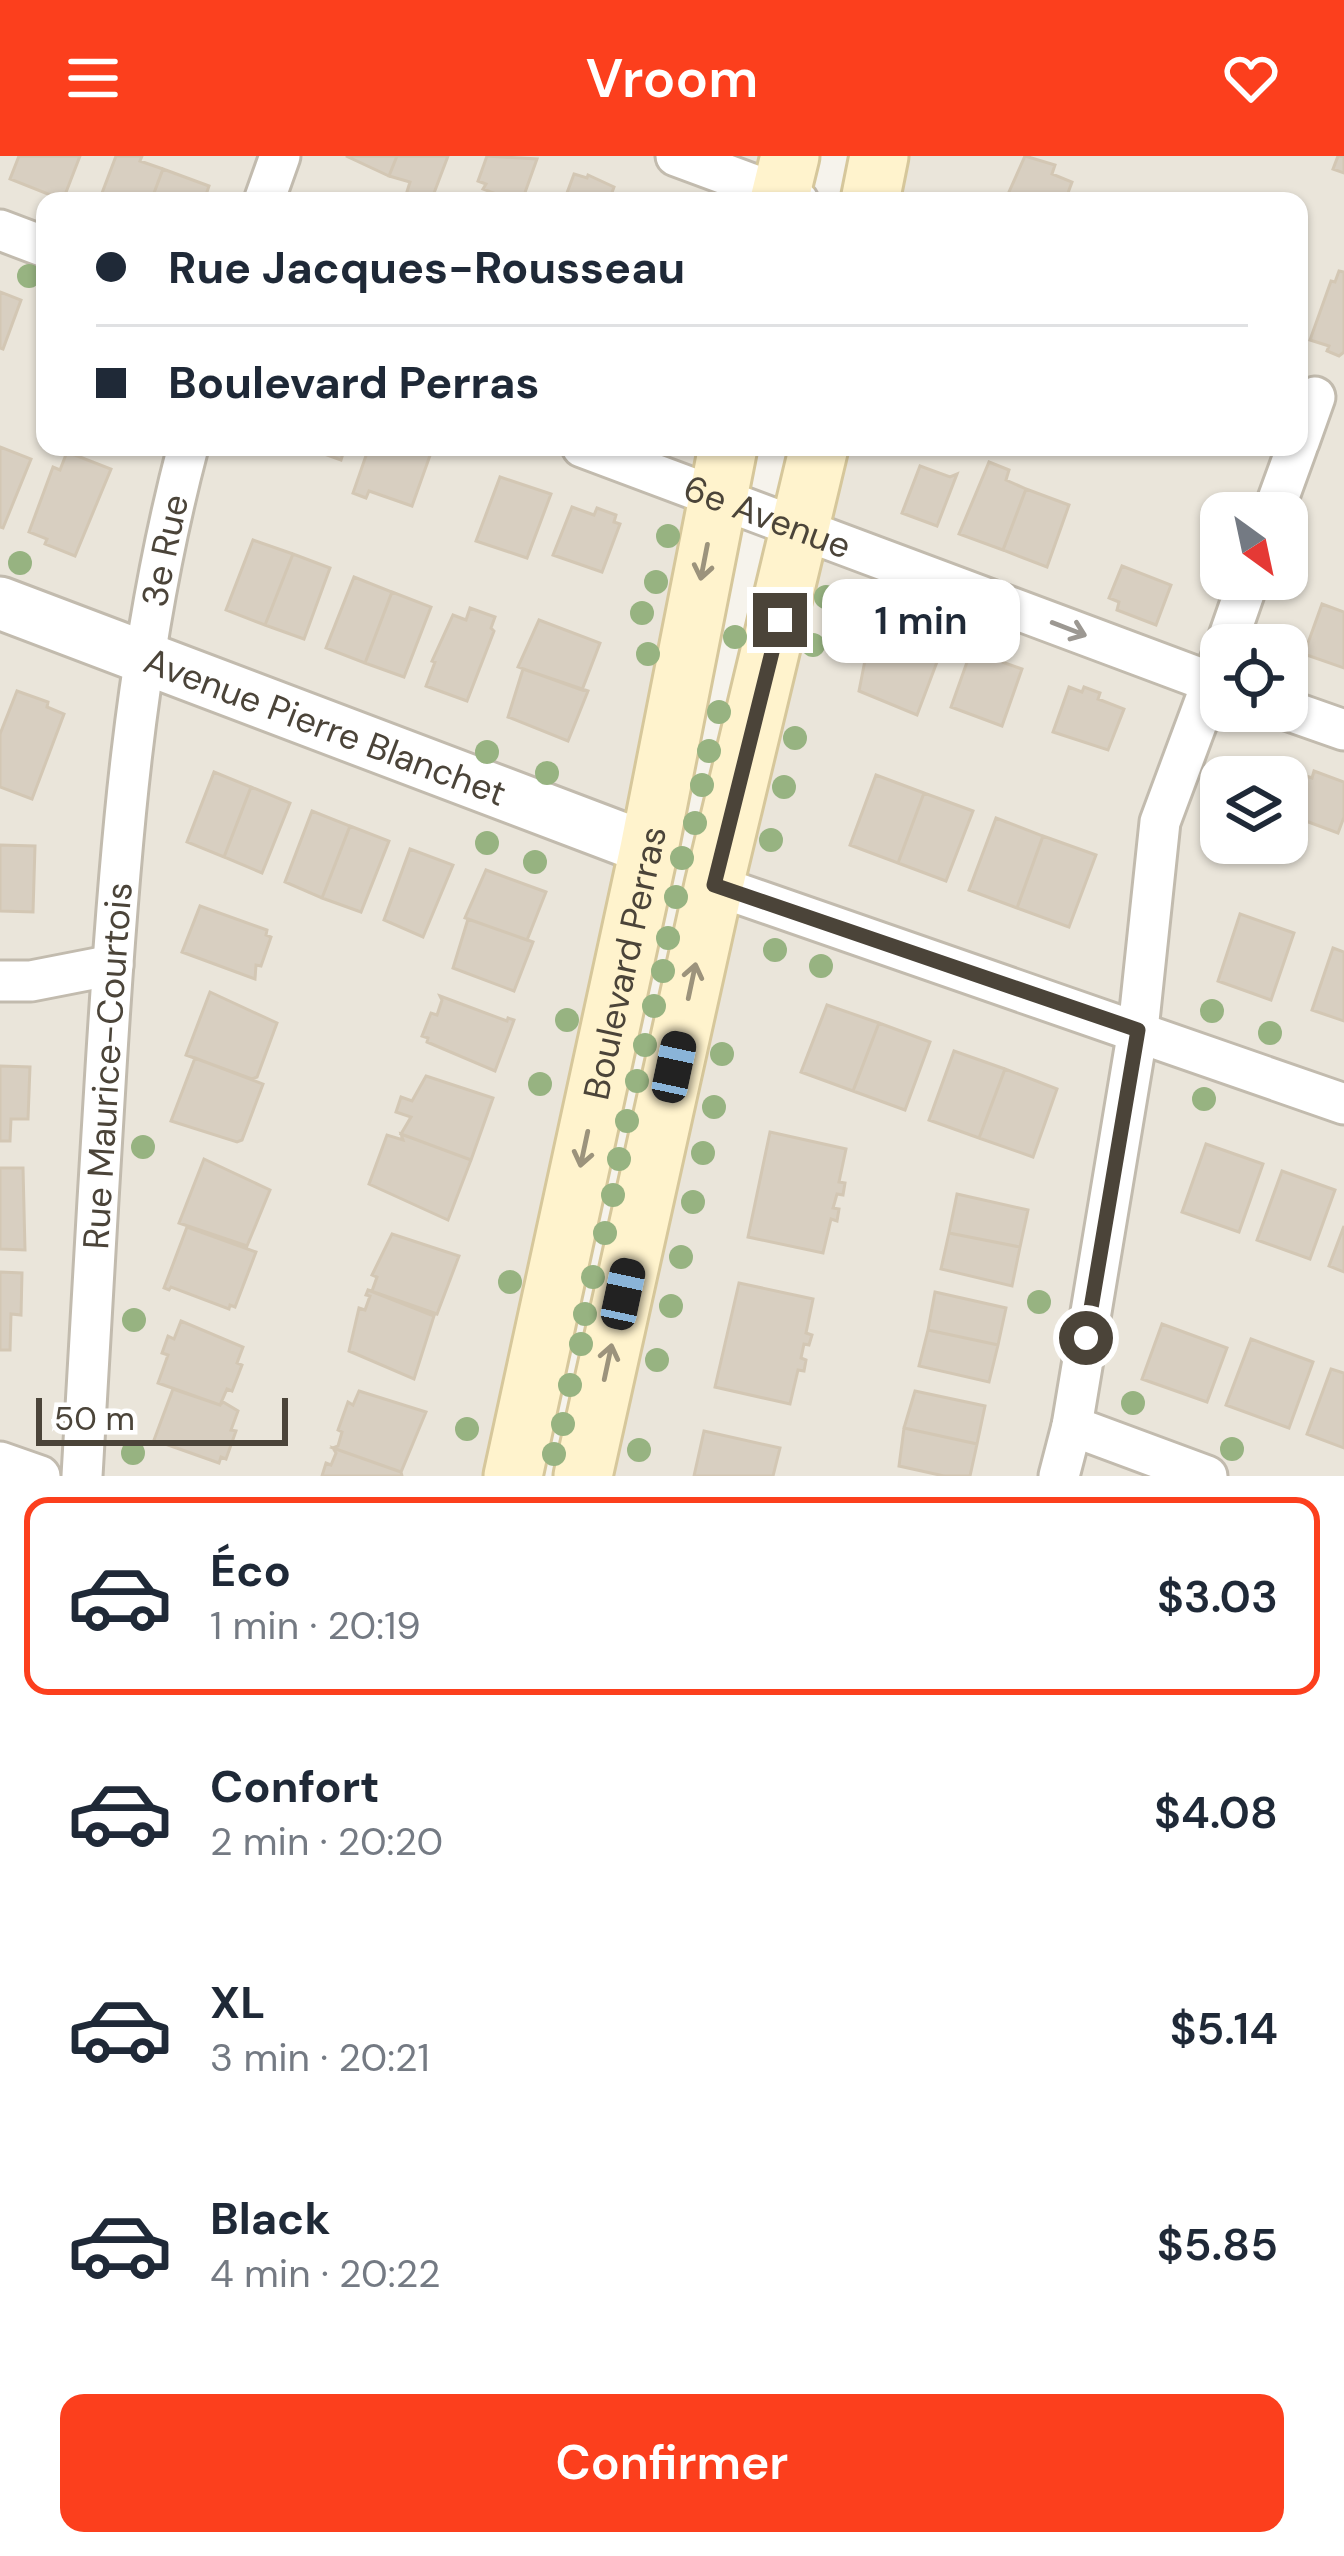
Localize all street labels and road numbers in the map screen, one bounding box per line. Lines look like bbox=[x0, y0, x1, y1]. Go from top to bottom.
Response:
street label: 6e Avenue bbox=[677, 464, 857, 569]
street label: 3e Rue bbox=[131, 490, 199, 611]
street label: Avenue Pierre Blanchet bbox=[138, 637, 513, 817]
street label: Boulevard Perras bbox=[572, 822, 677, 1104]
street label: Rue Maurice-Courtois bbox=[72, 880, 143, 1251]

